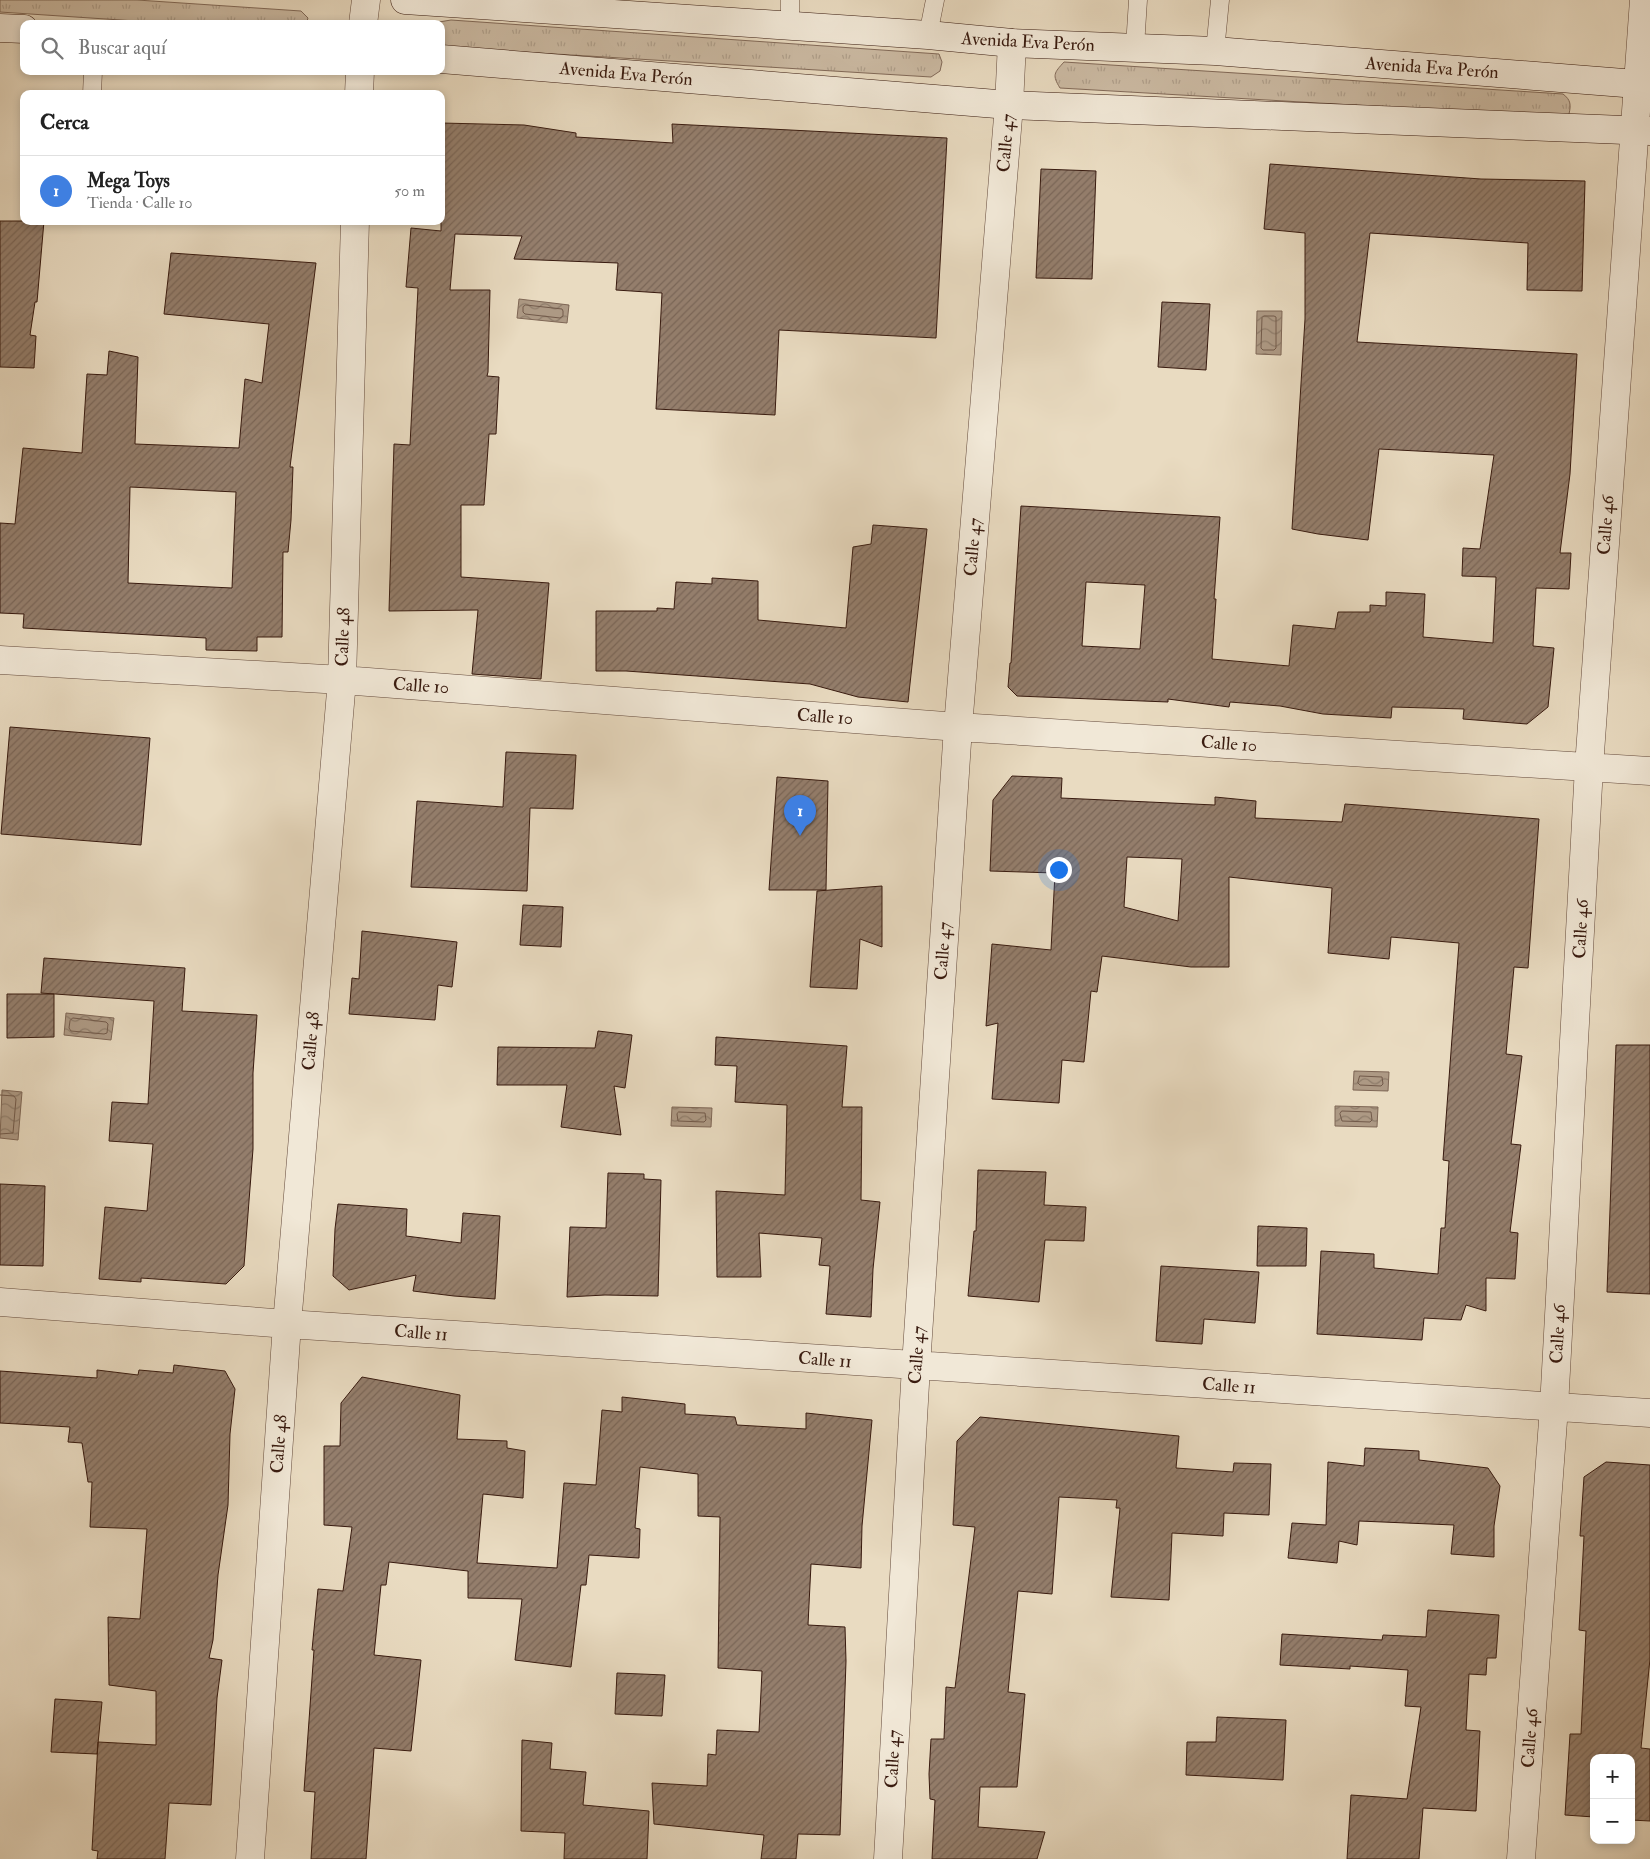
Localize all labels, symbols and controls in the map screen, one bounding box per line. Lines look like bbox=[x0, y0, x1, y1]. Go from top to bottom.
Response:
search box bbox=[20, 20, 445, 75]
street label: Avenida Eva Perón bbox=[960, 27, 1095, 57]
icon: search bbox=[38, 34, 66, 62]
text: Buscar aquí bbox=[78, 36, 166, 60]
street label: Avenida Eva Perón bbox=[1363, 52, 1500, 84]
street label: Avenida Eva Perón bbox=[557, 57, 694, 91]
text: Cerca bbox=[40, 109, 89, 136]
street label: Calle 47 bbox=[992, 113, 1020, 173]
text: Mega Toys bbox=[87, 169, 170, 193]
text: 1 bbox=[53, 181, 59, 201]
text: 50 m bbox=[394, 181, 425, 201]
text: Tienda · Calle 10 bbox=[87, 193, 192, 213]
street label: Calle 46 bbox=[1592, 493, 1620, 556]
street label: Calle 47 bbox=[959, 517, 987, 577]
street label: Calle 48 bbox=[330, 607, 356, 667]
street label: Calle 10 bbox=[392, 673, 450, 699]
street label: Calle 10 bbox=[796, 704, 854, 730]
street label: Calle 10 bbox=[1200, 731, 1258, 757]
pin: 1 bbox=[784, 795, 816, 836]
your location bbox=[1046, 857, 1072, 883]
street label: Calle 46 bbox=[1568, 898, 1594, 959]
street label: Calle 47 bbox=[929, 921, 957, 981]
street label: Calle 48 bbox=[297, 1011, 325, 1071]
street label: Calle 46 bbox=[1545, 1303, 1571, 1364]
street label: Calle 11 bbox=[393, 1320, 449, 1346]
street label: Calle 47 bbox=[903, 1325, 931, 1385]
street label: Calle 11 bbox=[797, 1347, 853, 1373]
street label: Calle 11 bbox=[1201, 1373, 1257, 1399]
street label: Calle 48 bbox=[265, 1414, 293, 1474]
street label: Calle 46 bbox=[1516, 1706, 1544, 1769]
street label: Calle 47 bbox=[880, 1729, 906, 1789]
map controls bbox=[1590, 1754, 1635, 1844]
button: + bbox=[1590, 1754, 1635, 1799]
button: − bbox=[1590, 1799, 1635, 1844]

